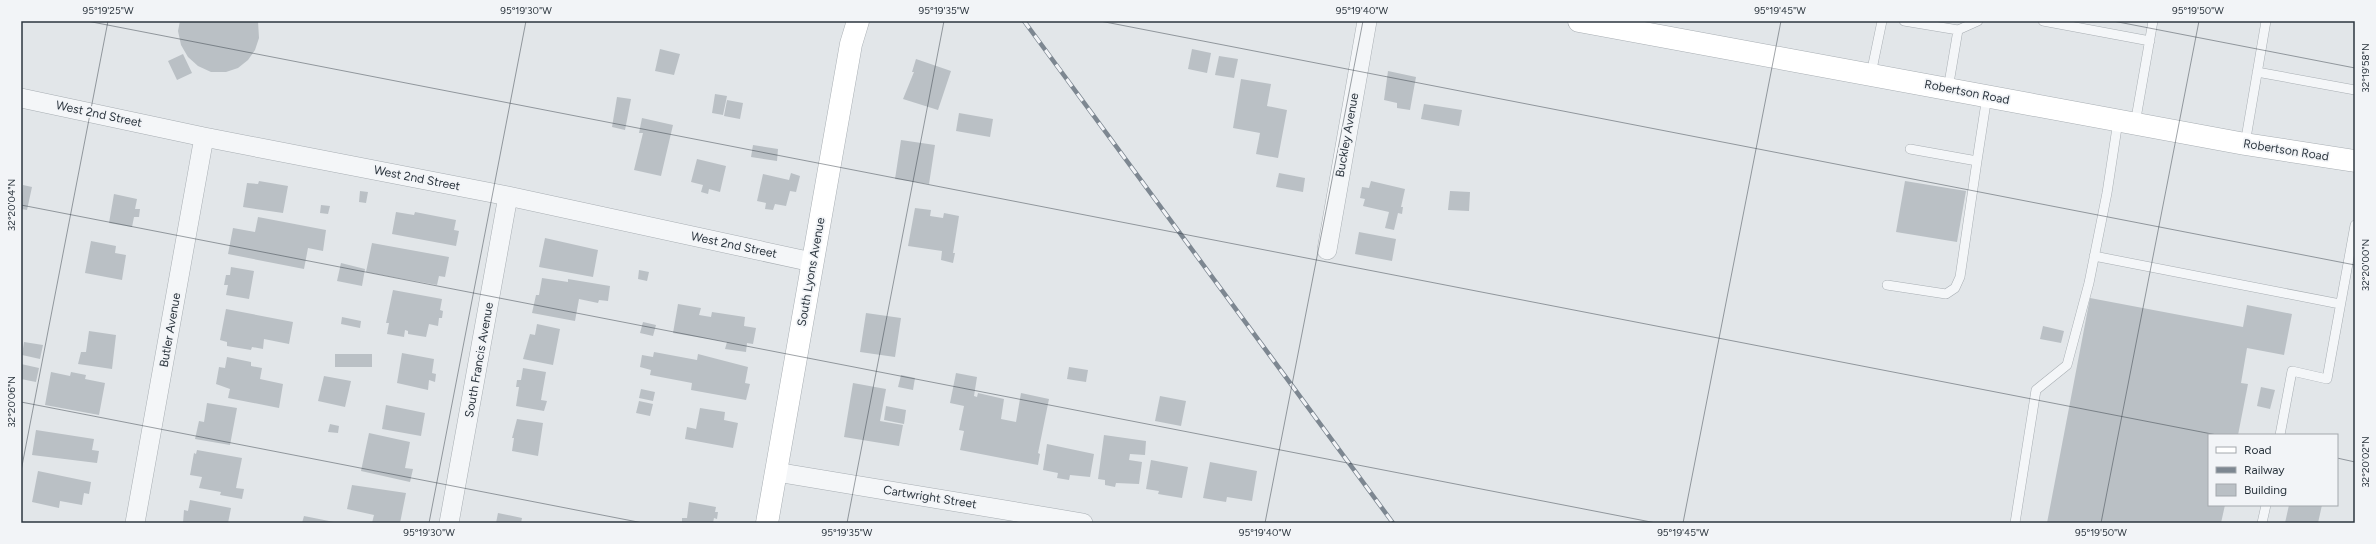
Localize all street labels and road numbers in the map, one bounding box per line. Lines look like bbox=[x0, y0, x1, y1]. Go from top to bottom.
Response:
street label: Robertson Road bbox=[1923, 77, 2011, 107]
street label: Buckley Avenue bbox=[1333, 91, 1361, 178]
street label: West 2nd Street bbox=[55, 98, 144, 130]
street label: Robertson Road bbox=[2242, 136, 2330, 164]
street label: West 2nd Street bbox=[373, 163, 462, 193]
street label: South Lyons Avenue bbox=[795, 216, 828, 328]
street label: West 2nd Street bbox=[690, 229, 779, 261]
street label: Butler Avenue bbox=[157, 291, 184, 368]
street label: South Francis Avenue bbox=[462, 301, 496, 419]
street label: Cartwright Street bbox=[882, 483, 978, 511]

